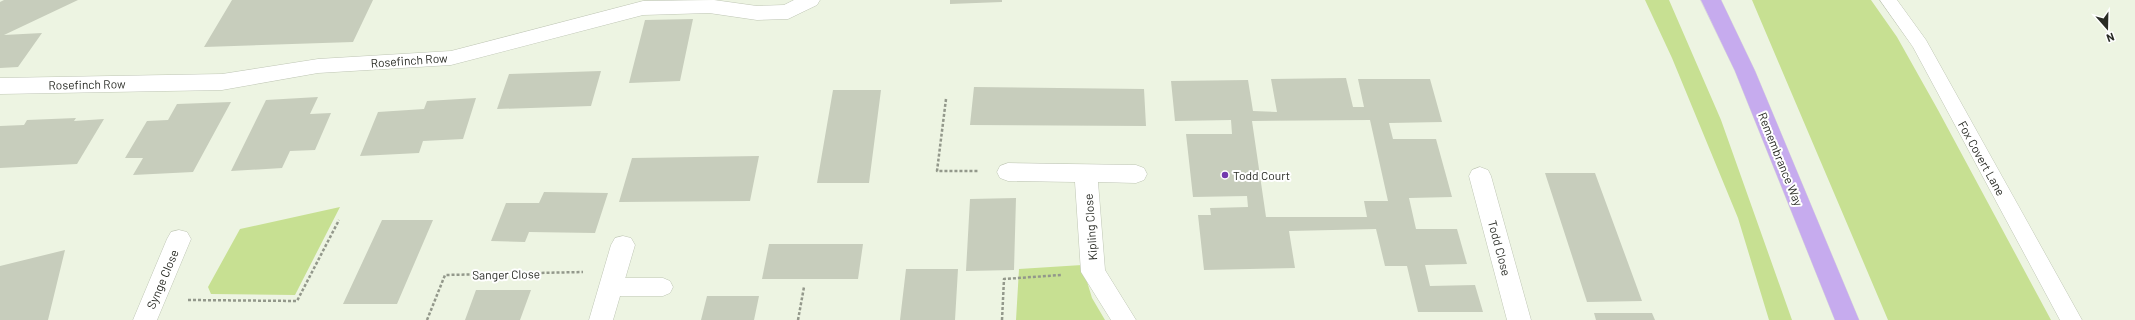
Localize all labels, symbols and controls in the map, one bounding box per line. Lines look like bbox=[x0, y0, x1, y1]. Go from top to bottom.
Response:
north arrow bbox=[2087, 8, 2127, 48]
text: N bbox=[2105, 31, 2116, 45]
street label: Rosefinch Row bbox=[370, 50, 448, 70]
street label: Rosefinch Row bbox=[48, 76, 126, 92]
street label: Remembrance Way bbox=[1756, 110, 1806, 208]
street label: Fox Covert Lane bbox=[1956, 118, 2008, 198]
place label: Todd Court bbox=[1233, 168, 1290, 182]
marker: Todd Court bbox=[1220, 170, 1230, 180]
street label: Kipling Close bbox=[1081, 193, 1099, 261]
street label: Todd Close bbox=[1486, 219, 1514, 277]
street label: Synge Close bbox=[143, 247, 181, 311]
street label: Sanger Close bbox=[472, 266, 540, 282]

